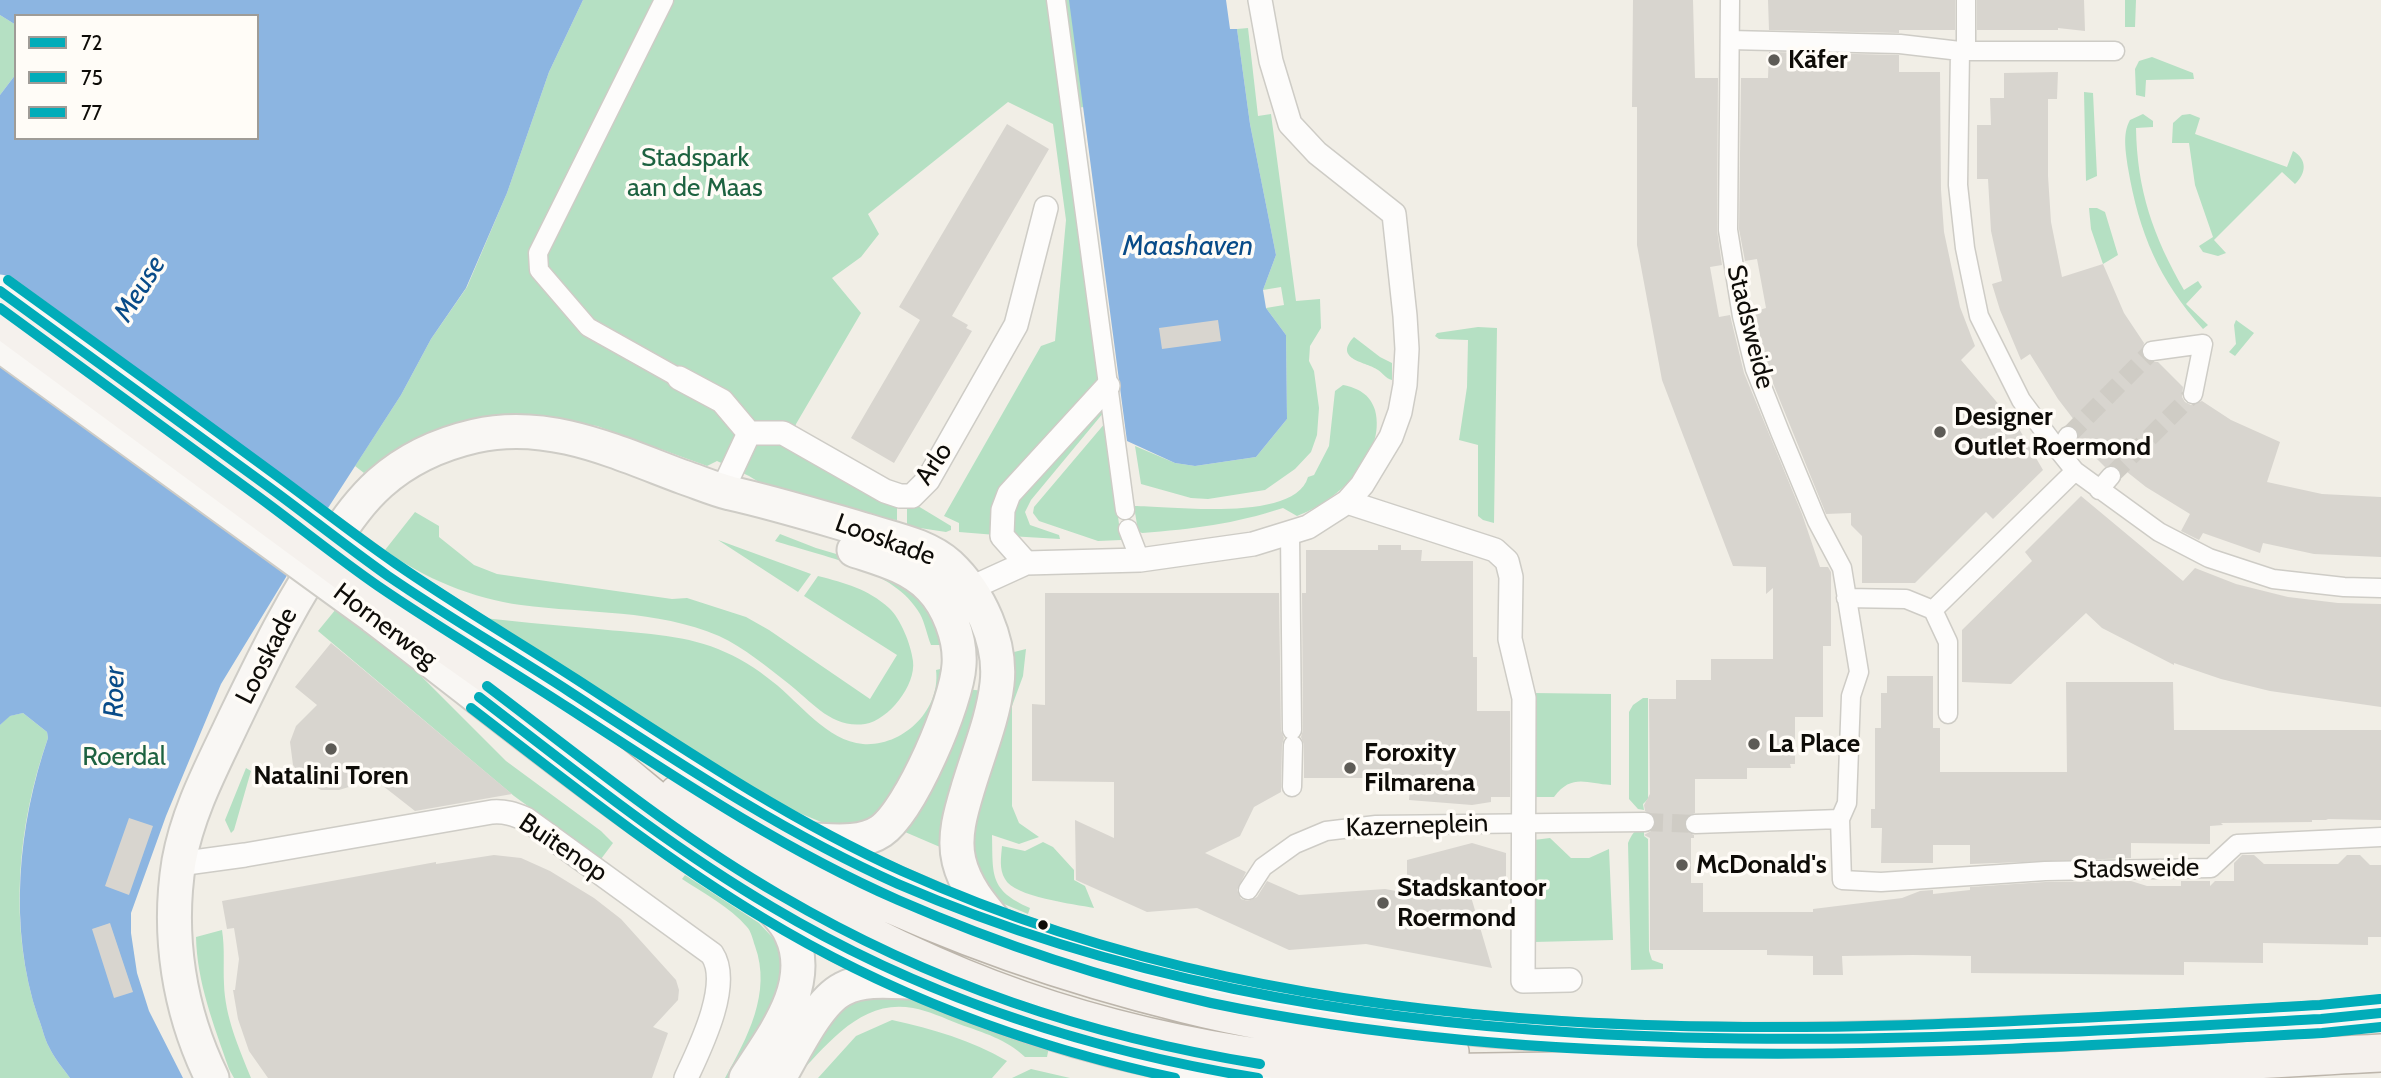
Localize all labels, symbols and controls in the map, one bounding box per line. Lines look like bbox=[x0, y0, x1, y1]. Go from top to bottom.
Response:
legend bbox=[14, 14, 259, 140]
text: 72 bbox=[81, 30, 103, 55]
place label: Käfer bbox=[1788, 44, 1848, 76]
marker: Käfer bbox=[1766, 52, 1782, 68]
text: 75 bbox=[81, 65, 103, 90]
text: 77 bbox=[81, 100, 102, 125]
park label: Stadspark aan de Maas bbox=[627, 142, 763, 204]
water label: Maashaven bbox=[1123, 230, 1253, 264]
water label: Meuse bbox=[107, 250, 173, 328]
street label: Stadsweide bbox=[1720, 262, 1780, 392]
place label: Designer Outlet Roermond bbox=[1954, 401, 2151, 462]
marker: Designer Outlet Roermond bbox=[1932, 424, 1948, 440]
street label: Arlo bbox=[909, 437, 959, 491]
street label: Looskade bbox=[831, 508, 939, 572]
street label: Hornerweg bbox=[327, 577, 443, 675]
street label: Looskade bbox=[230, 603, 304, 709]
water label: Roer bbox=[98, 666, 132, 718]
place label: La Place bbox=[1768, 728, 1860, 760]
marker: La Place bbox=[1746, 736, 1762, 752]
place label: Foroxity Filmarena bbox=[1364, 737, 1475, 798]
park label: Roerdal bbox=[82, 741, 166, 773]
marker: Natalini Toren bbox=[323, 741, 339, 757]
place label: Natalini Toren bbox=[253, 760, 409, 792]
marker: Foroxity Filmarena bbox=[1342, 760, 1358, 776]
street label: Buitenop bbox=[513, 807, 613, 889]
street label: Kazerneplein bbox=[1345, 808, 1489, 844]
place label: McDonald's bbox=[1696, 849, 1827, 881]
street label: Stadsweide bbox=[2072, 852, 2200, 886]
marker: McDonald's bbox=[1674, 857, 1690, 873]
place label: Stadskantoor Roermond bbox=[1397, 872, 1546, 934]
marker: Stadskantoor Roermond bbox=[1375, 895, 1391, 911]
unlabelled marker bbox=[1036, 918, 1050, 932]

